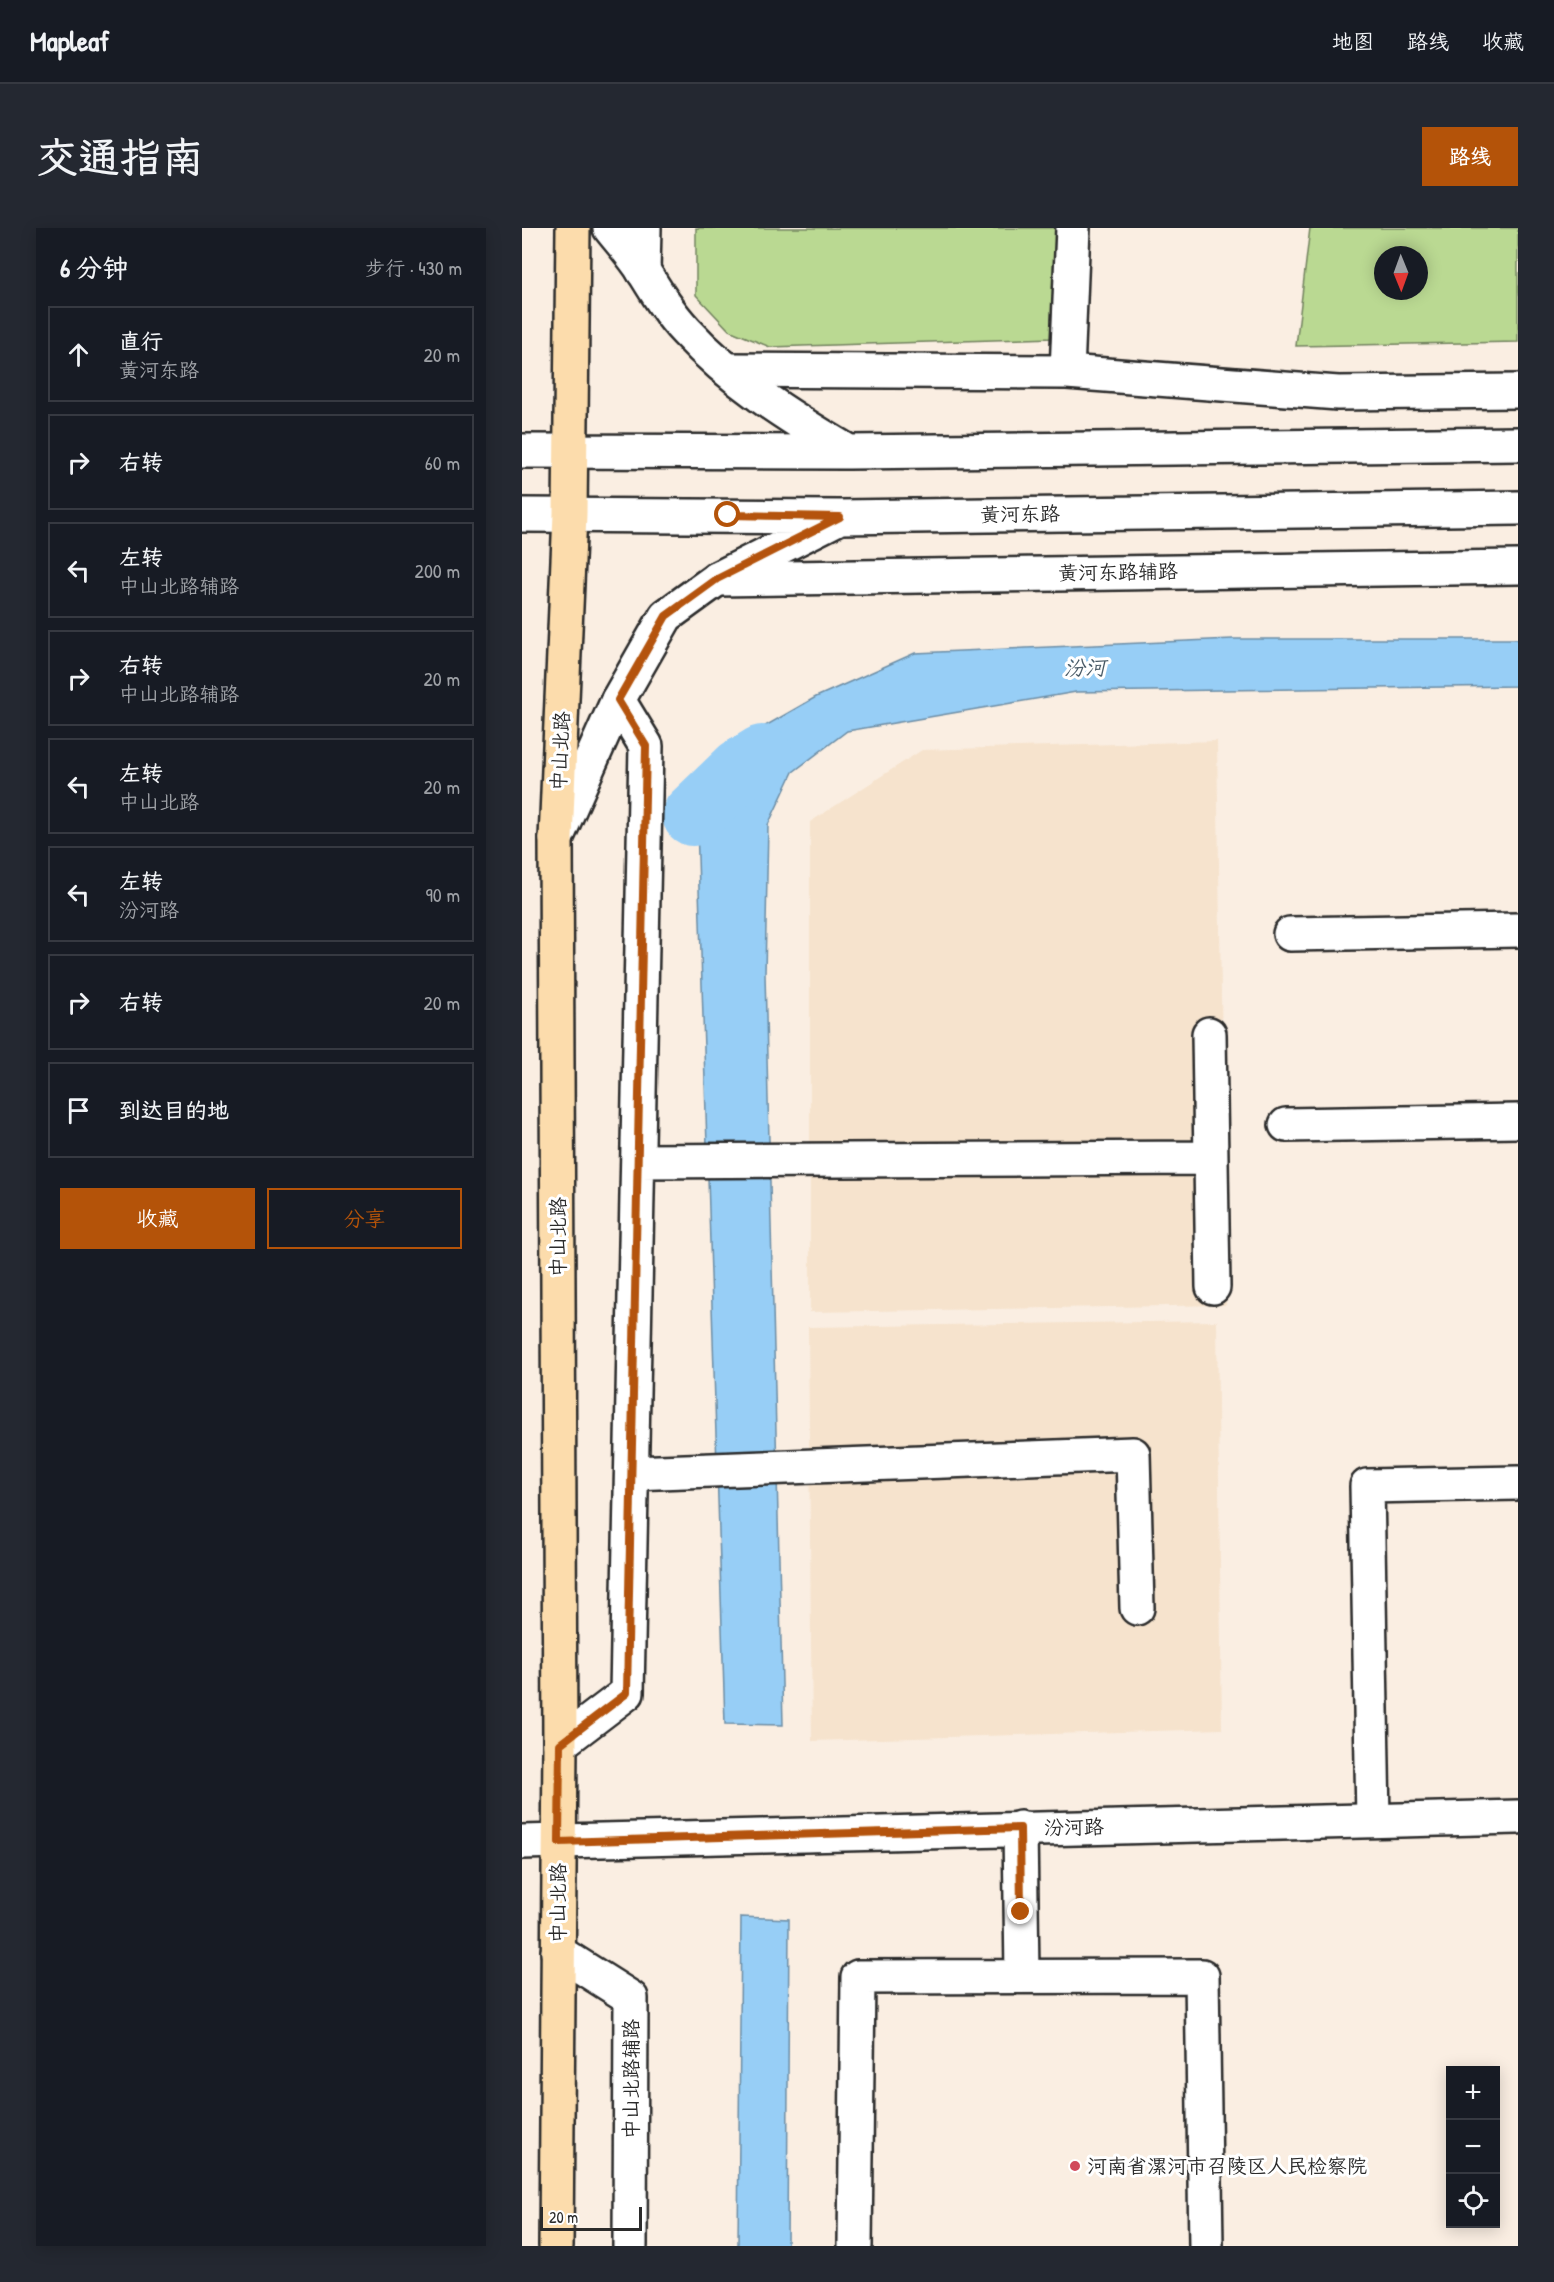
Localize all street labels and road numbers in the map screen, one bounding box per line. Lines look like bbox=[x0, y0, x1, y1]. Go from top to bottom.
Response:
street label: 黄河东路 bbox=[980, 499, 1061, 528]
street label: 黄河东路辅路 bbox=[1058, 557, 1179, 586]
street label: 中山北路 bbox=[544, 709, 575, 792]
street label: 中山北路 bbox=[544, 1196, 571, 1277]
street label: 汾河路 bbox=[1044, 1812, 1105, 1841]
street label: 中山北路 bbox=[544, 1862, 571, 1943]
street label: 中山北路辅路 bbox=[617, 2018, 644, 2139]

